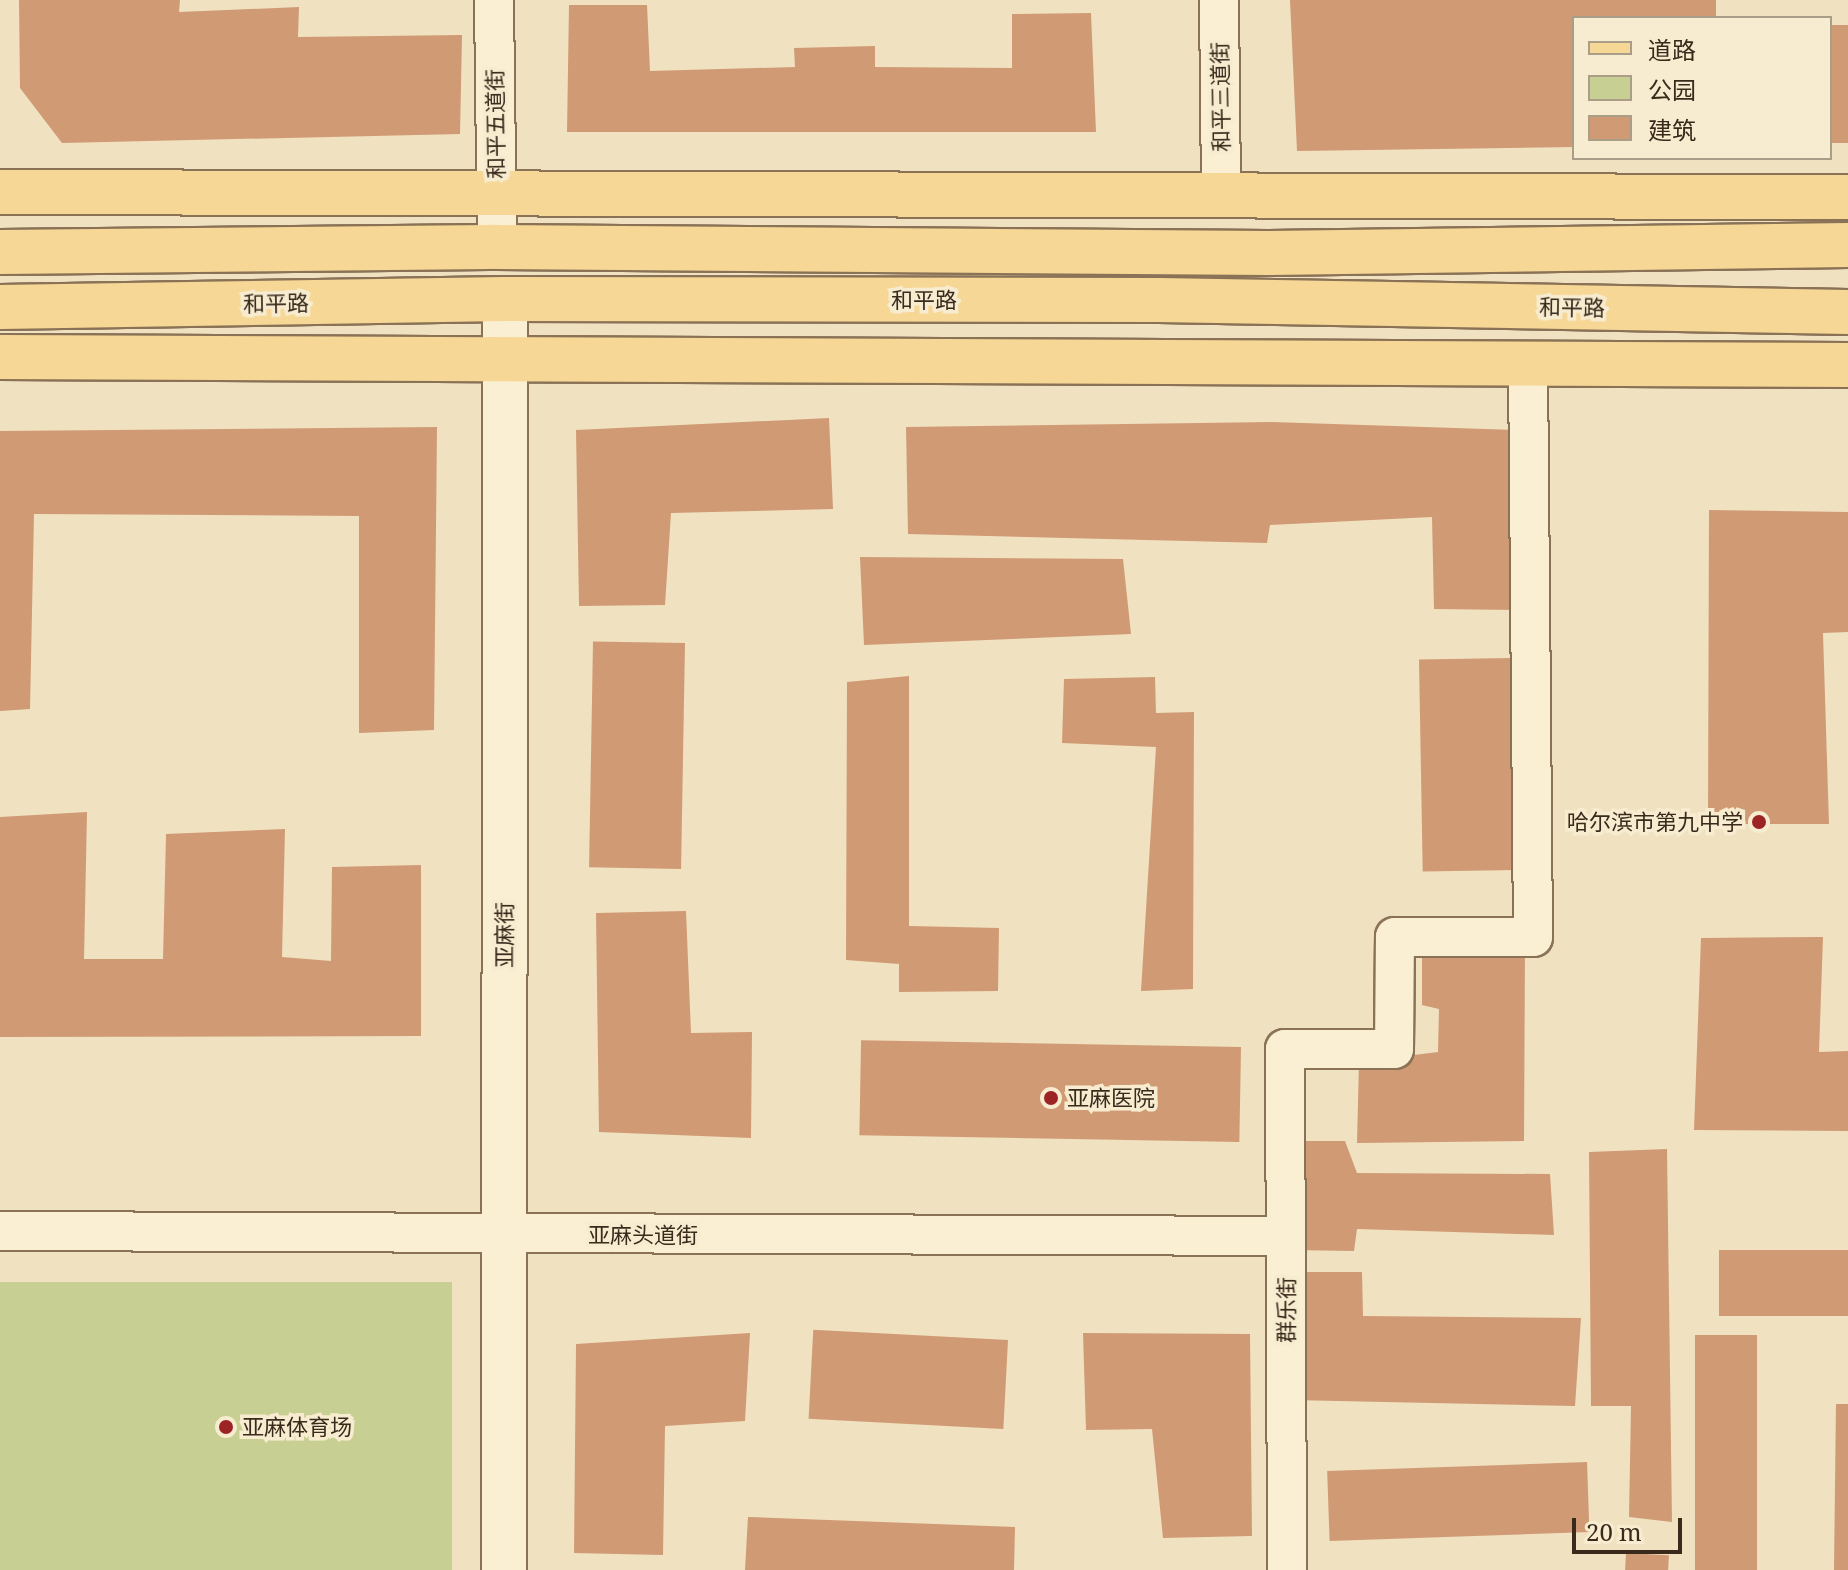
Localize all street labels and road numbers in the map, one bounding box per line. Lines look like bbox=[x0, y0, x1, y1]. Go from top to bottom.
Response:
street label: 和平三道街 bbox=[1206, 42, 1234, 152]
street label: 和平五道街 bbox=[481, 69, 509, 179]
street label: 和平路 bbox=[891, 287, 957, 313]
street label: 和平路 bbox=[243, 289, 309, 317]
street label: 和平路 bbox=[1539, 293, 1605, 321]
street label: 亚麻街 bbox=[491, 902, 517, 968]
street label: 亚麻头道街 bbox=[588, 1222, 698, 1248]
street label: 群乐街 bbox=[1273, 1277, 1299, 1343]

